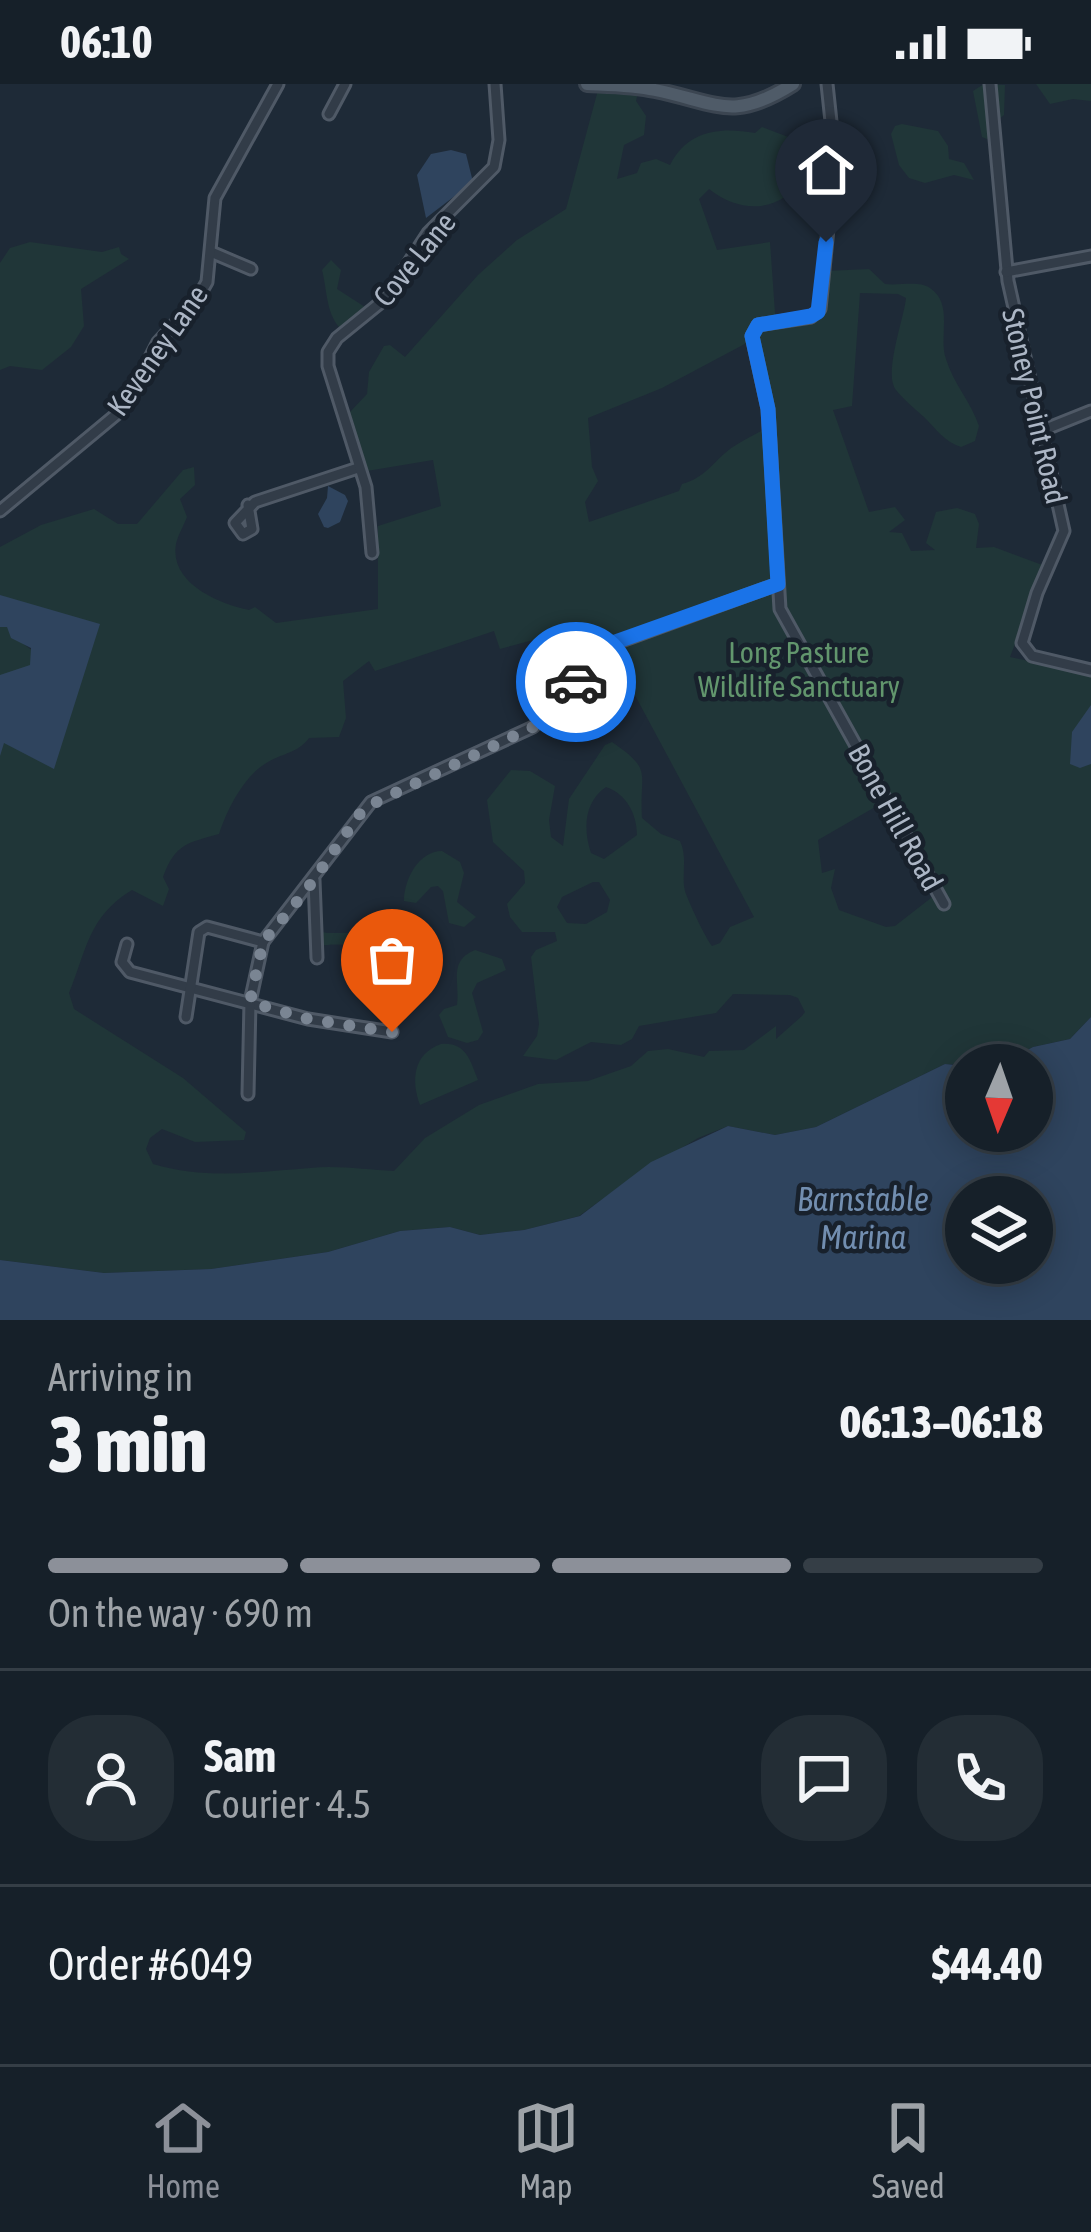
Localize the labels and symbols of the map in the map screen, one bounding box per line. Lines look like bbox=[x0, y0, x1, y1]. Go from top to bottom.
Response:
pin bbox=[775, 119, 877, 242]
street label: Cove Lane bbox=[366, 205, 462, 313]
street label: Keveney Lane bbox=[100, 278, 214, 422]
street label: Stoney Point Road bbox=[996, 305, 1074, 507]
courier bbox=[516, 622, 636, 742]
park label: Long Pasture Wildlife Sanctuary bbox=[698, 635, 900, 703]
street label: Bone Hill Road bbox=[842, 738, 950, 896]
pin bbox=[341, 909, 443, 1032]
north arrow bbox=[945, 1044, 1053, 1152]
water label: Barnstable Marina bbox=[797, 1180, 929, 1256]

